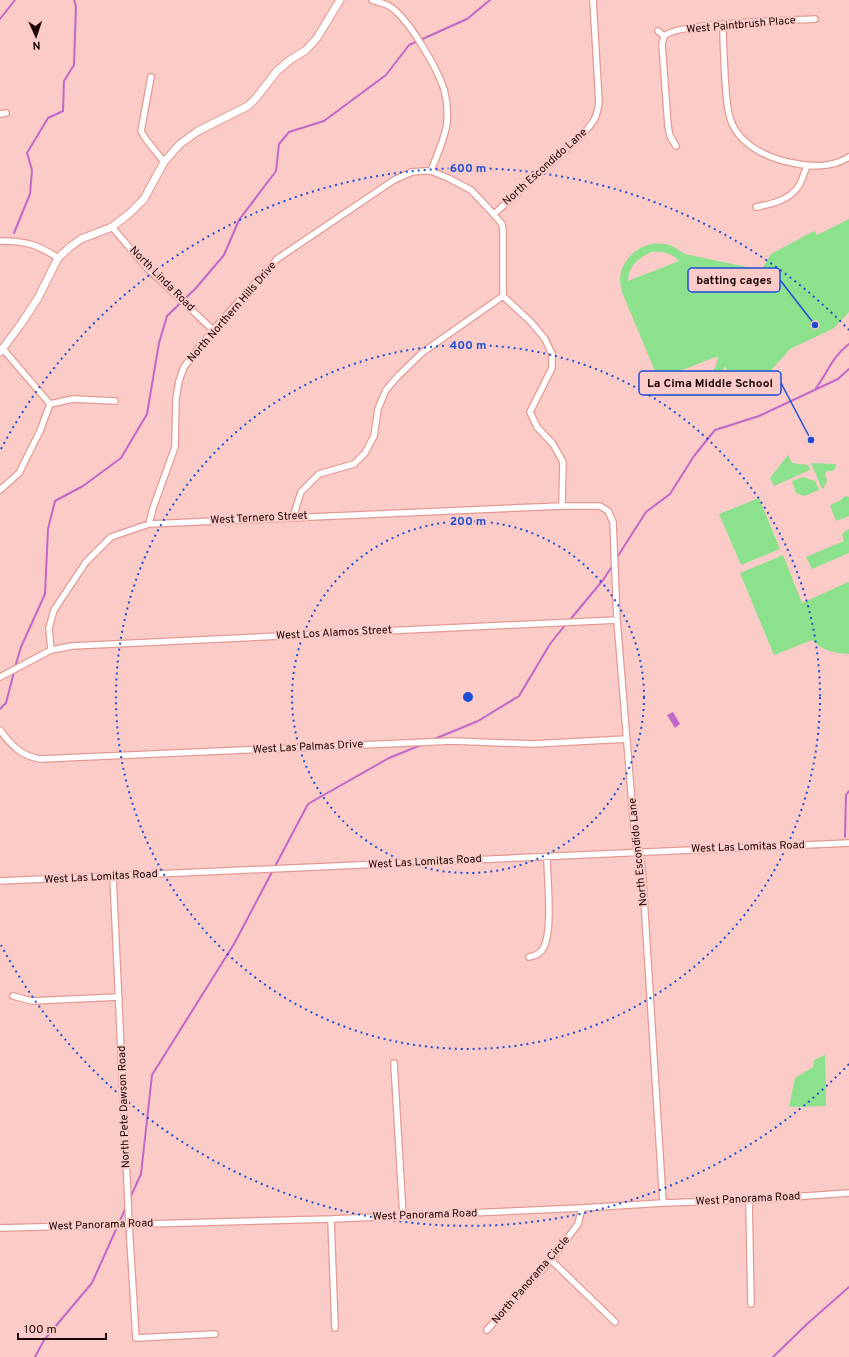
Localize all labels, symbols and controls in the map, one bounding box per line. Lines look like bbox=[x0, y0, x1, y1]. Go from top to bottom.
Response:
street label: West Paintbrush Place bbox=[686, 13, 796, 37]
north arrow bbox=[16, 16, 56, 56]
text: N bbox=[32, 38, 41, 52]
street label: North Escondido Lane bbox=[500, 125, 590, 209]
text: 600 m bbox=[450, 161, 486, 177]
street label: North Linda Road bbox=[127, 244, 197, 314]
street label: North Northern Hills Drive bbox=[184, 259, 280, 365]
callout: batting cages bbox=[688, 268, 780, 292]
text: batting cages bbox=[696, 273, 772, 289]
text: 400 m bbox=[449, 338, 487, 354]
callout: La Cima Middle School bbox=[639, 371, 781, 395]
text: La Cima Middle School bbox=[647, 376, 773, 392]
street label: West Ternero Street bbox=[210, 508, 308, 528]
text: 200 m bbox=[450, 514, 486, 530]
street label: West Los Alamos Street bbox=[276, 623, 392, 643]
centre of rings bbox=[461, 690, 475, 704]
street label: West Las Palmas Drive bbox=[252, 737, 364, 757]
street label: North Escondido Lane bbox=[625, 797, 651, 907]
street label: West Las Lomitas Road bbox=[691, 838, 805, 856]
street label: West Las Lomitas Road bbox=[368, 852, 482, 872]
street label: West Las Lomitas Road bbox=[44, 867, 158, 887]
street label: North Pete Dawson Road bbox=[115, 1046, 133, 1168]
street label: West Panorama Road bbox=[695, 1189, 801, 1209]
street label: West Panorama Road bbox=[372, 1206, 478, 1224]
street label: West Panorama Road bbox=[48, 1216, 154, 1234]
street label: North Panorama Circle bbox=[489, 1233, 573, 1327]
scale bar bbox=[18, 1315, 106, 1341]
text: 100 m bbox=[24, 1322, 57, 1338]

